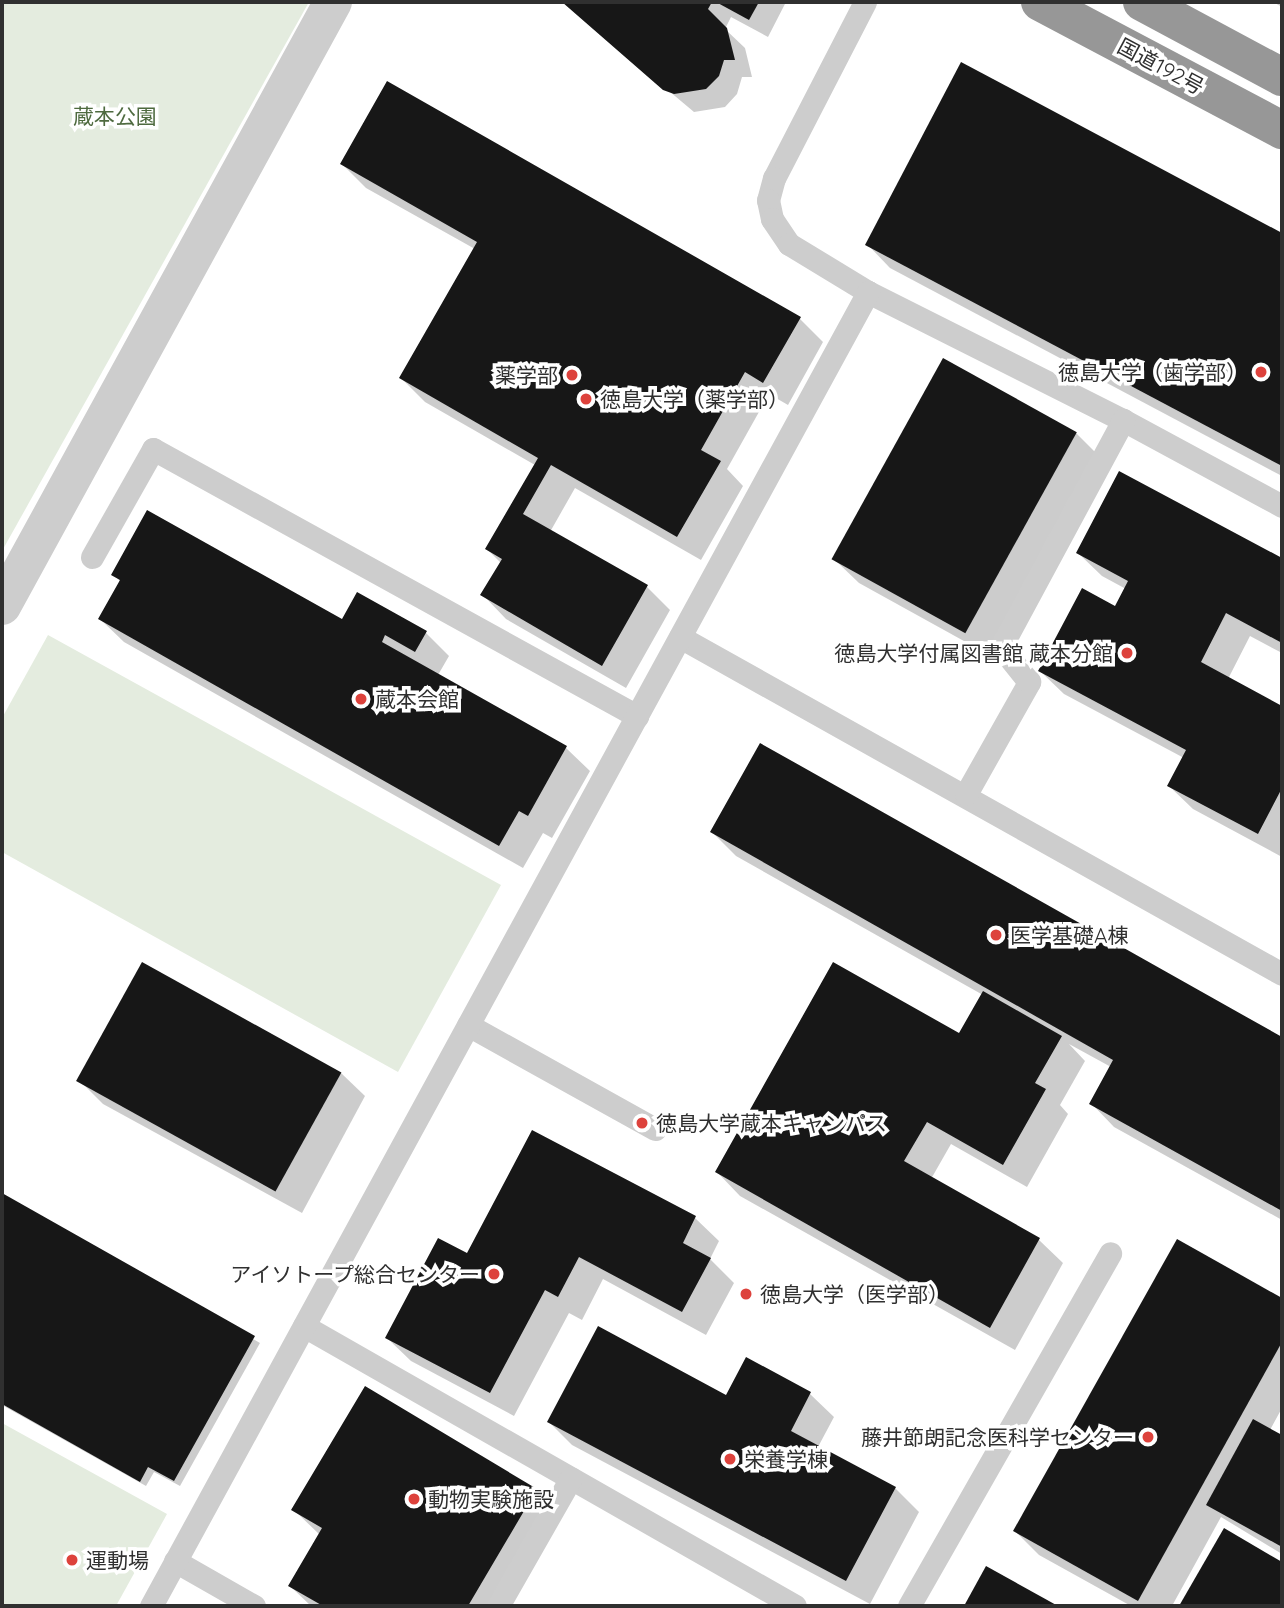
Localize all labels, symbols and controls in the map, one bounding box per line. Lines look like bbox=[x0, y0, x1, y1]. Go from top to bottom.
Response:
street label: 国道192号 bbox=[1114, 33, 1208, 99]
park label: 蔵本公園 bbox=[73, 103, 157, 129]
place label: 徳島大学（歯学部） bbox=[1058, 359, 1247, 385]
place label: 薬学部 bbox=[495, 362, 558, 388]
marker: 徳島大学（歯学部） bbox=[1253, 364, 1269, 380]
marker: 薬学部 bbox=[564, 367, 580, 383]
place label: 徳島大学（薬学部） bbox=[600, 386, 789, 412]
marker: 徳島大学（薬学部） bbox=[578, 391, 594, 407]
place label: 徳島大学付属図書館 蔵本分館 bbox=[834, 640, 1113, 666]
marker: 徳島大学付属図書館 蔵本分館 bbox=[1119, 645, 1135, 661]
place label: 蔵本会館 bbox=[375, 686, 459, 712]
marker: 蔵本会館 bbox=[353, 691, 369, 707]
place label: 医学基礎A棟 bbox=[1010, 922, 1129, 948]
marker: 医学基礎A棟 bbox=[988, 927, 1004, 943]
place label: 徳島大学蔵本キャンパス bbox=[656, 1110, 887, 1136]
marker: 徳島大学蔵本キャンパス bbox=[634, 1115, 650, 1131]
place label: アイソトープ総合センター bbox=[228, 1261, 480, 1287]
marker: アイソトープ総合センター bbox=[486, 1266, 502, 1282]
place label: 徳島大学（医学部） bbox=[760, 1281, 949, 1307]
marker: 徳島大学（医学部） bbox=[738, 1286, 754, 1302]
place label: 藤井節朗記念医科学センター bbox=[861, 1424, 1134, 1450]
marker: 藤井節朗記念医科学センター bbox=[1140, 1429, 1156, 1445]
place label: 栄養学棟 bbox=[744, 1446, 828, 1472]
marker: 栄養学棟 bbox=[722, 1451, 738, 1467]
place label: 動物実験施設 bbox=[428, 1486, 554, 1512]
marker: 動物実験施設 bbox=[406, 1491, 422, 1507]
place label: 運動場 bbox=[86, 1547, 149, 1573]
marker: 運動場 bbox=[64, 1552, 80, 1568]

